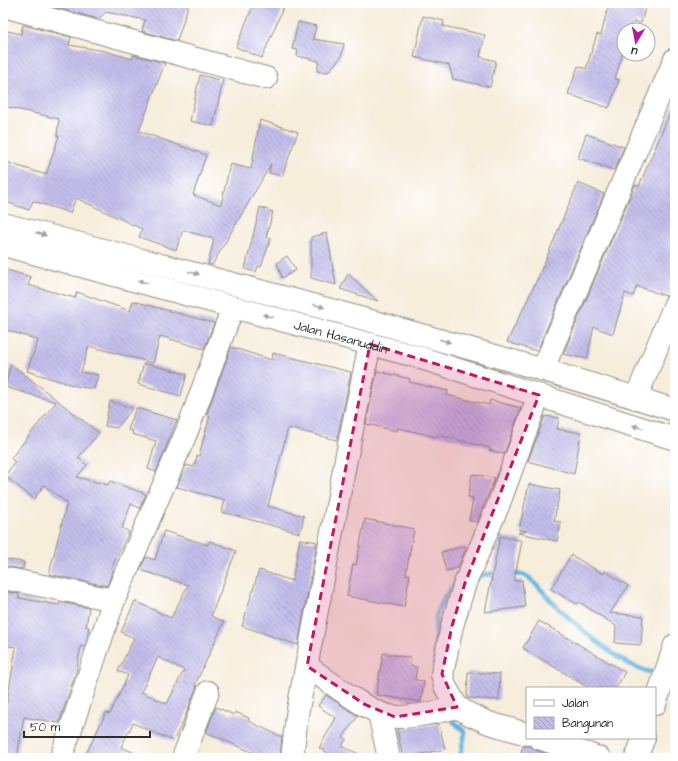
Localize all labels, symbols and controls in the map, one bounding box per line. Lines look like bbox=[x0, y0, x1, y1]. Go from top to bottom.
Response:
north arrow bbox=[616, 22, 656, 62]
text: U bbox=[630, 43, 640, 59]
one-way arrow bbox=[35, 231, 47, 237]
one-way arrow bbox=[188, 270, 200, 276]
one-way arrow bbox=[136, 279, 148, 285]
one-way arrow bbox=[314, 303, 326, 309]
one-way arrow bbox=[262, 313, 274, 319]
street label: Jalan Hasanuddin bbox=[292, 316, 390, 359]
one-way arrow bbox=[439, 338, 451, 344]
one-way arrow bbox=[508, 384, 520, 390]
one-way arrow bbox=[632, 423, 644, 429]
legend bbox=[526, 687, 656, 739]
text: Jalan bbox=[562, 695, 588, 712]
scale bar bbox=[24, 713, 150, 739]
text: Bangunan bbox=[562, 715, 613, 733]
text: 50 m bbox=[30, 719, 61, 736]

